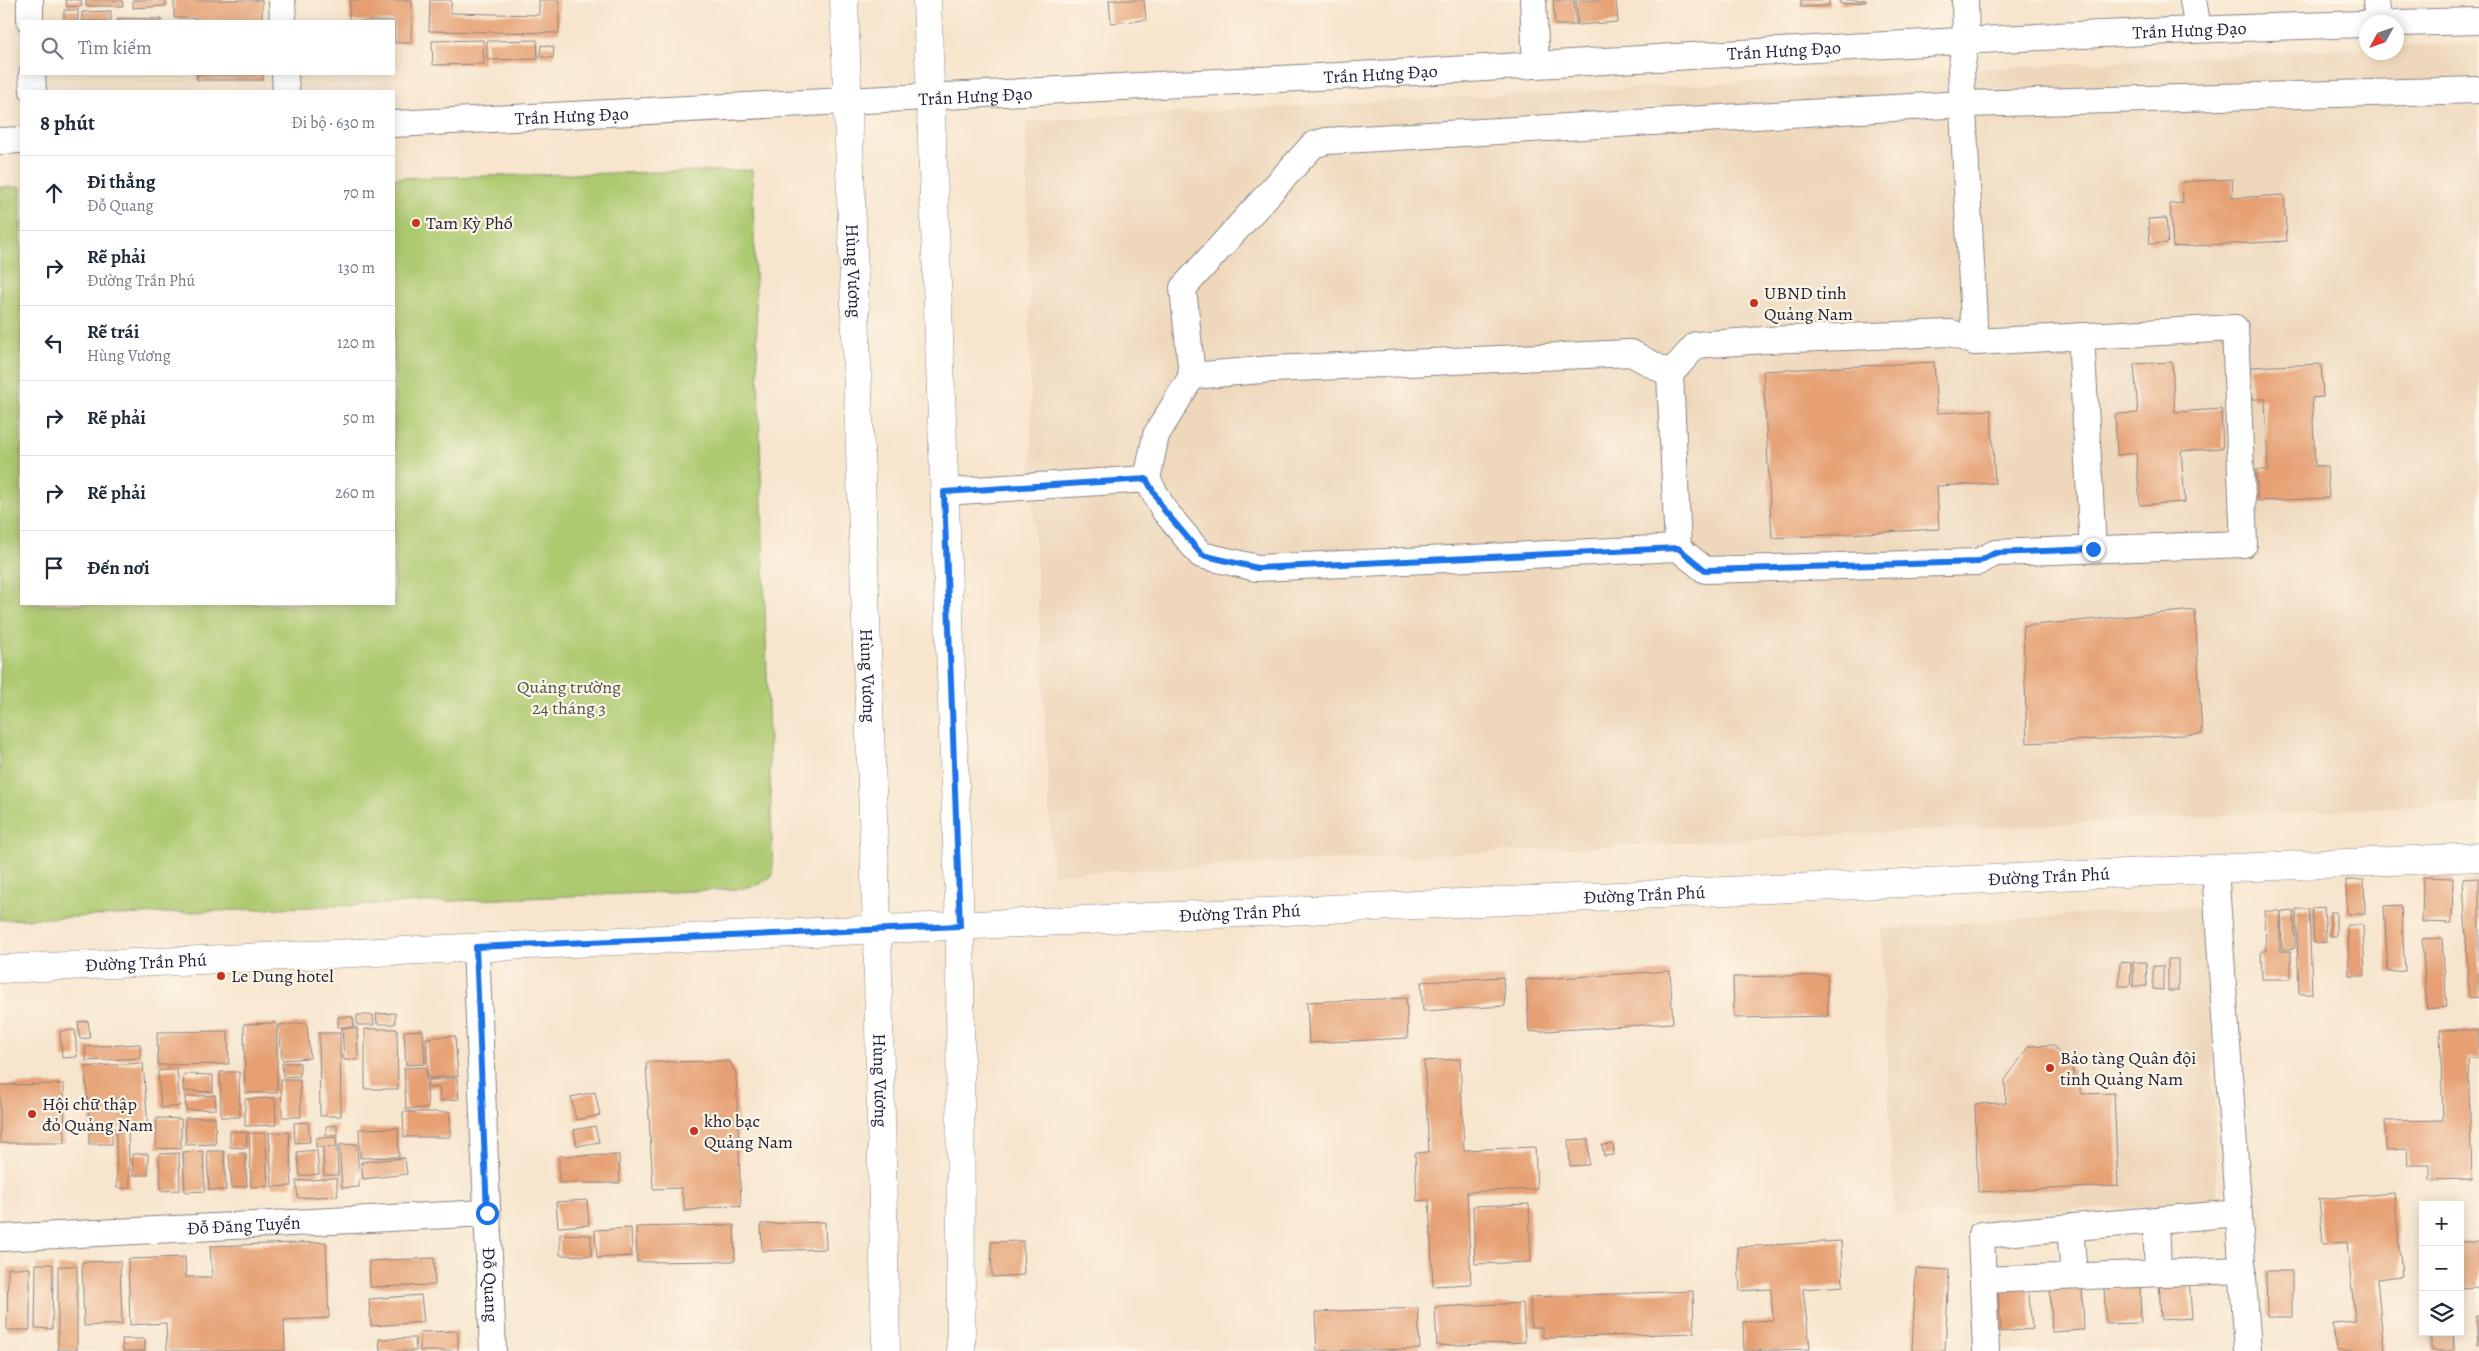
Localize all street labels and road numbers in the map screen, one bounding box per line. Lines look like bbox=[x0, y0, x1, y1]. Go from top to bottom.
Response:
street label: Trần Hưng Đạo bbox=[2132, 16, 2247, 45]
street label: Trần Hưng Đạo bbox=[1726, 35, 1842, 66]
street label: Trần Hưng Đạo bbox=[1323, 59, 1438, 89]
street label: Trần Hưng Đạo bbox=[918, 81, 1033, 111]
street label: Trần Hưng Đạo bbox=[514, 101, 629, 131]
street label: Hùng Vương bbox=[840, 223, 867, 318]
street label: Hùng Vương bbox=[854, 628, 882, 723]
street label: Đường Trần Phú bbox=[1988, 862, 2111, 891]
street label: Đường Trần Phú bbox=[1583, 880, 1706, 909]
street label: Đường Trần Phú bbox=[1178, 898, 1301, 928]
street label: Đường Trần Phú bbox=[85, 948, 207, 977]
street label: Hùng Vương bbox=[867, 1033, 893, 1128]
street label: Đỗ Đăng Tuyển bbox=[186, 1211, 301, 1240]
street label: Đỗ Quang bbox=[477, 1247, 504, 1323]

